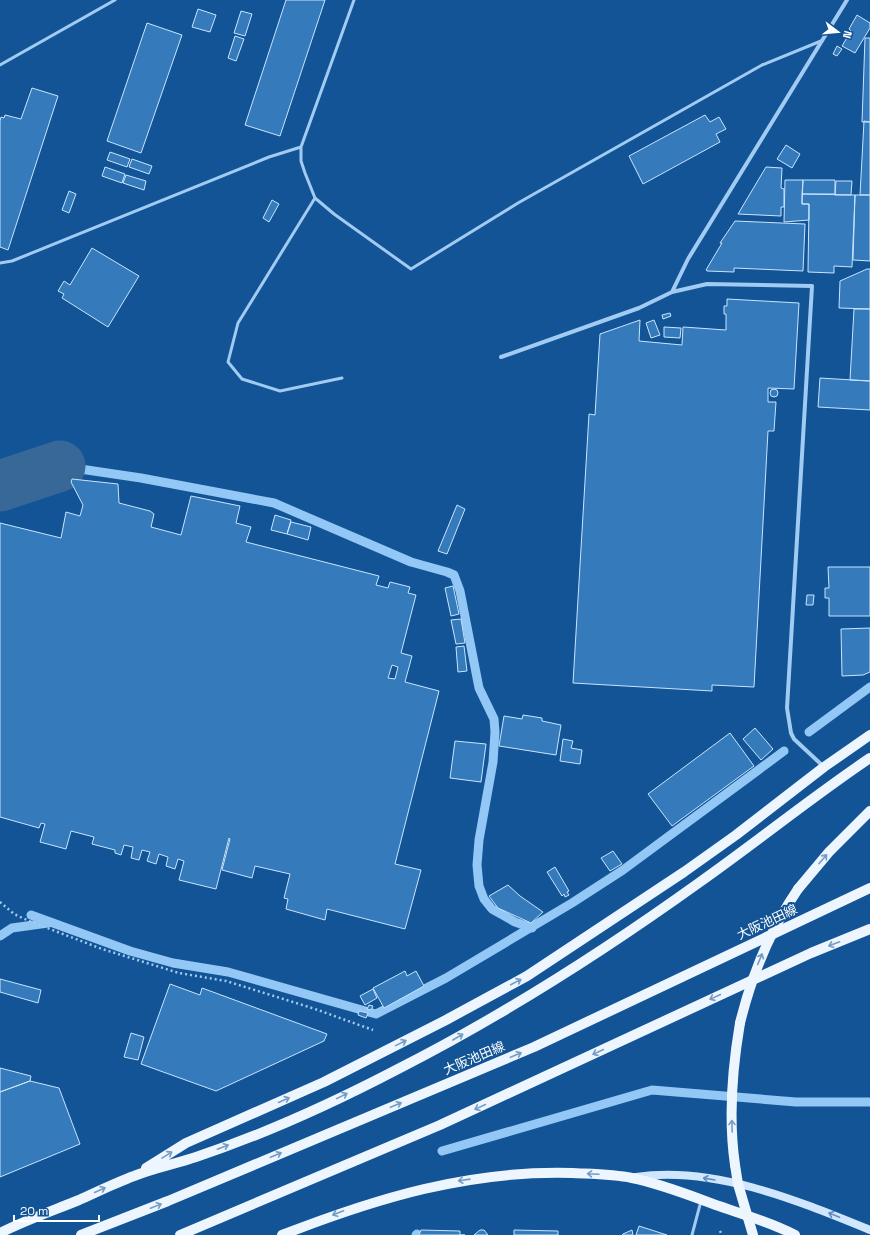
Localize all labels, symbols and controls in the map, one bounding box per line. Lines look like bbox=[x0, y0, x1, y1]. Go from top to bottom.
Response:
north arrow bbox=[818, 12, 858, 52]
text: N bbox=[840, 29, 855, 40]
one-way arrow bbox=[818, 854, 828, 864]
street label: 大阪池田線 bbox=[734, 901, 800, 943]
one-way arrow bbox=[828, 940, 840, 948]
one-way arrow bbox=[757, 954, 764, 966]
one-way arrow bbox=[510, 978, 522, 985]
one-way arrow bbox=[710, 994, 722, 1001]
one-way arrow bbox=[452, 1033, 464, 1041]
street label: 大阪池田線 bbox=[441, 1037, 507, 1079]
one-way arrow bbox=[395, 1039, 407, 1046]
one-way arrow bbox=[592, 1049, 604, 1056]
one-way arrow bbox=[509, 1050, 521, 1058]
one-way arrow bbox=[336, 1092, 348, 1099]
one-way arrow bbox=[278, 1096, 290, 1103]
one-way arrow bbox=[390, 1101, 402, 1108]
one-way arrow bbox=[474, 1103, 486, 1111]
one-way arrow bbox=[728, 1120, 735, 1133]
one-way arrow bbox=[216, 1142, 228, 1150]
one-way arrow bbox=[161, 1151, 172, 1159]
one-way arrow bbox=[270, 1151, 282, 1159]
one-way arrow bbox=[587, 1171, 600, 1178]
one-way arrow bbox=[703, 1175, 716, 1183]
one-way arrow bbox=[458, 1176, 471, 1184]
one-way arrow bbox=[94, 1186, 106, 1194]
scale bar bbox=[14, 1197, 99, 1223]
one-way arrow bbox=[150, 1201, 162, 1209]
text: 20 m bbox=[20, 1203, 48, 1219]
one-way arrow bbox=[333, 1210, 345, 1218]
one-way arrow bbox=[828, 1211, 840, 1219]

